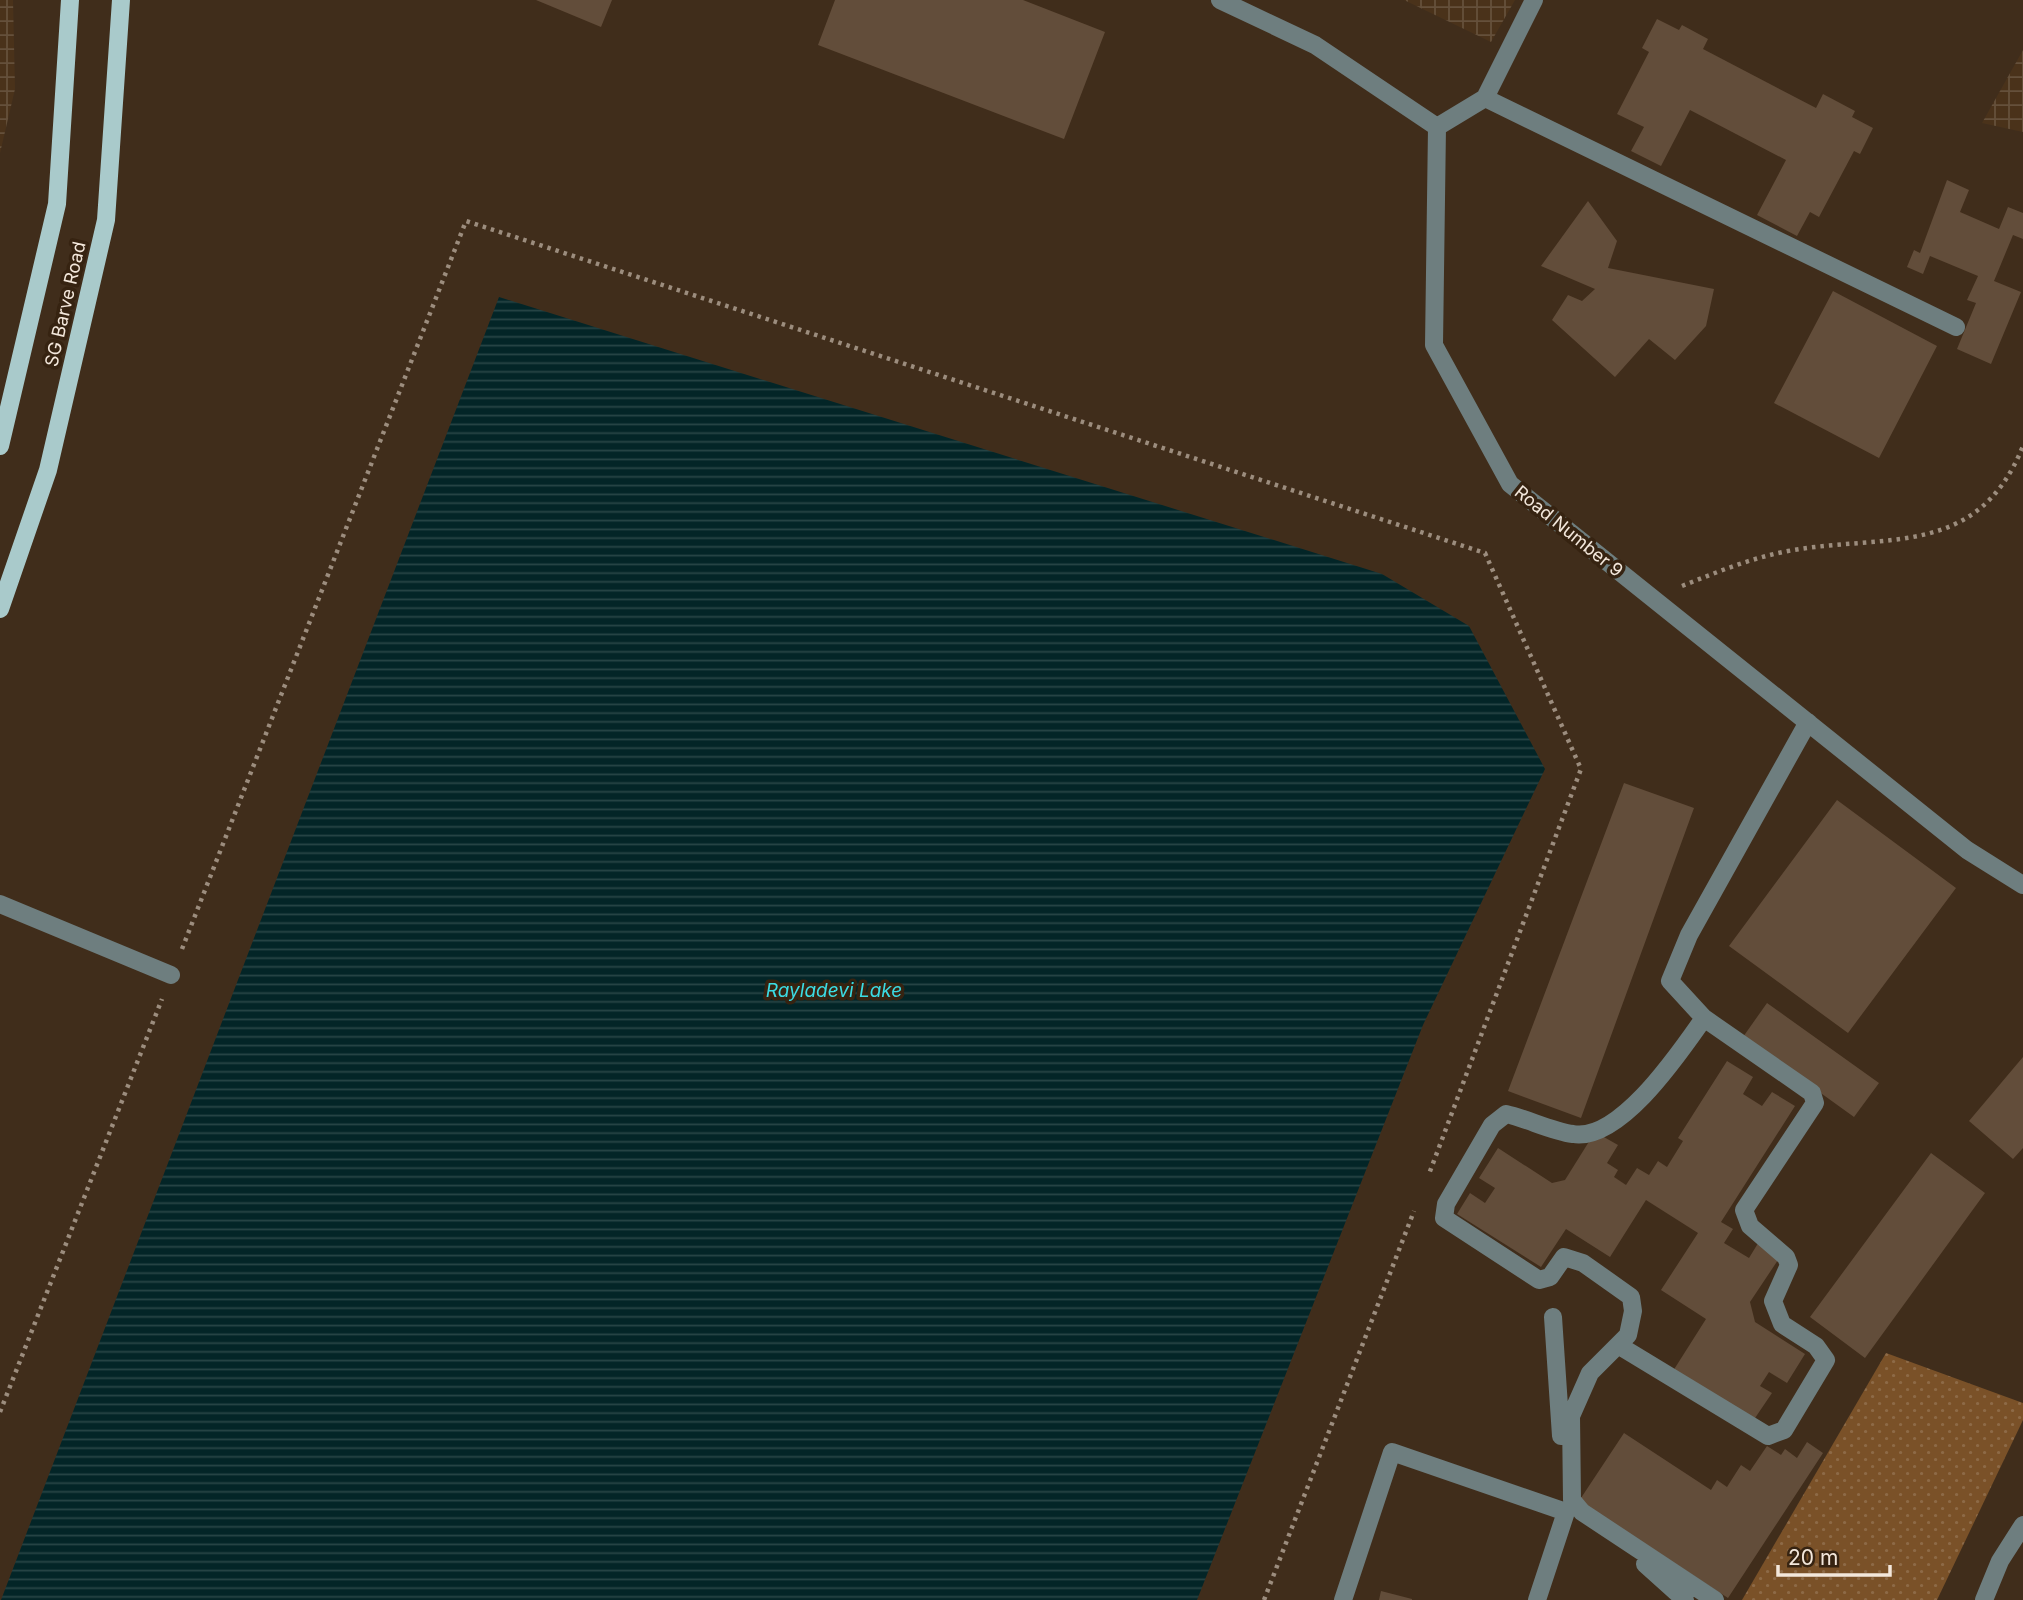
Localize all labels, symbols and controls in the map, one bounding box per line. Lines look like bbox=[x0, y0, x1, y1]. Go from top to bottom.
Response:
street label: SG Barve Road bbox=[40, 239, 90, 369]
street label: Road Number 9 bbox=[1511, 481, 1627, 581]
water label: Rayladevi Lake bbox=[766, 979, 902, 1002]
scale bar bbox=[1778, 1534, 1890, 1578]
text: 20 m bbox=[1788, 1545, 1838, 1570]

